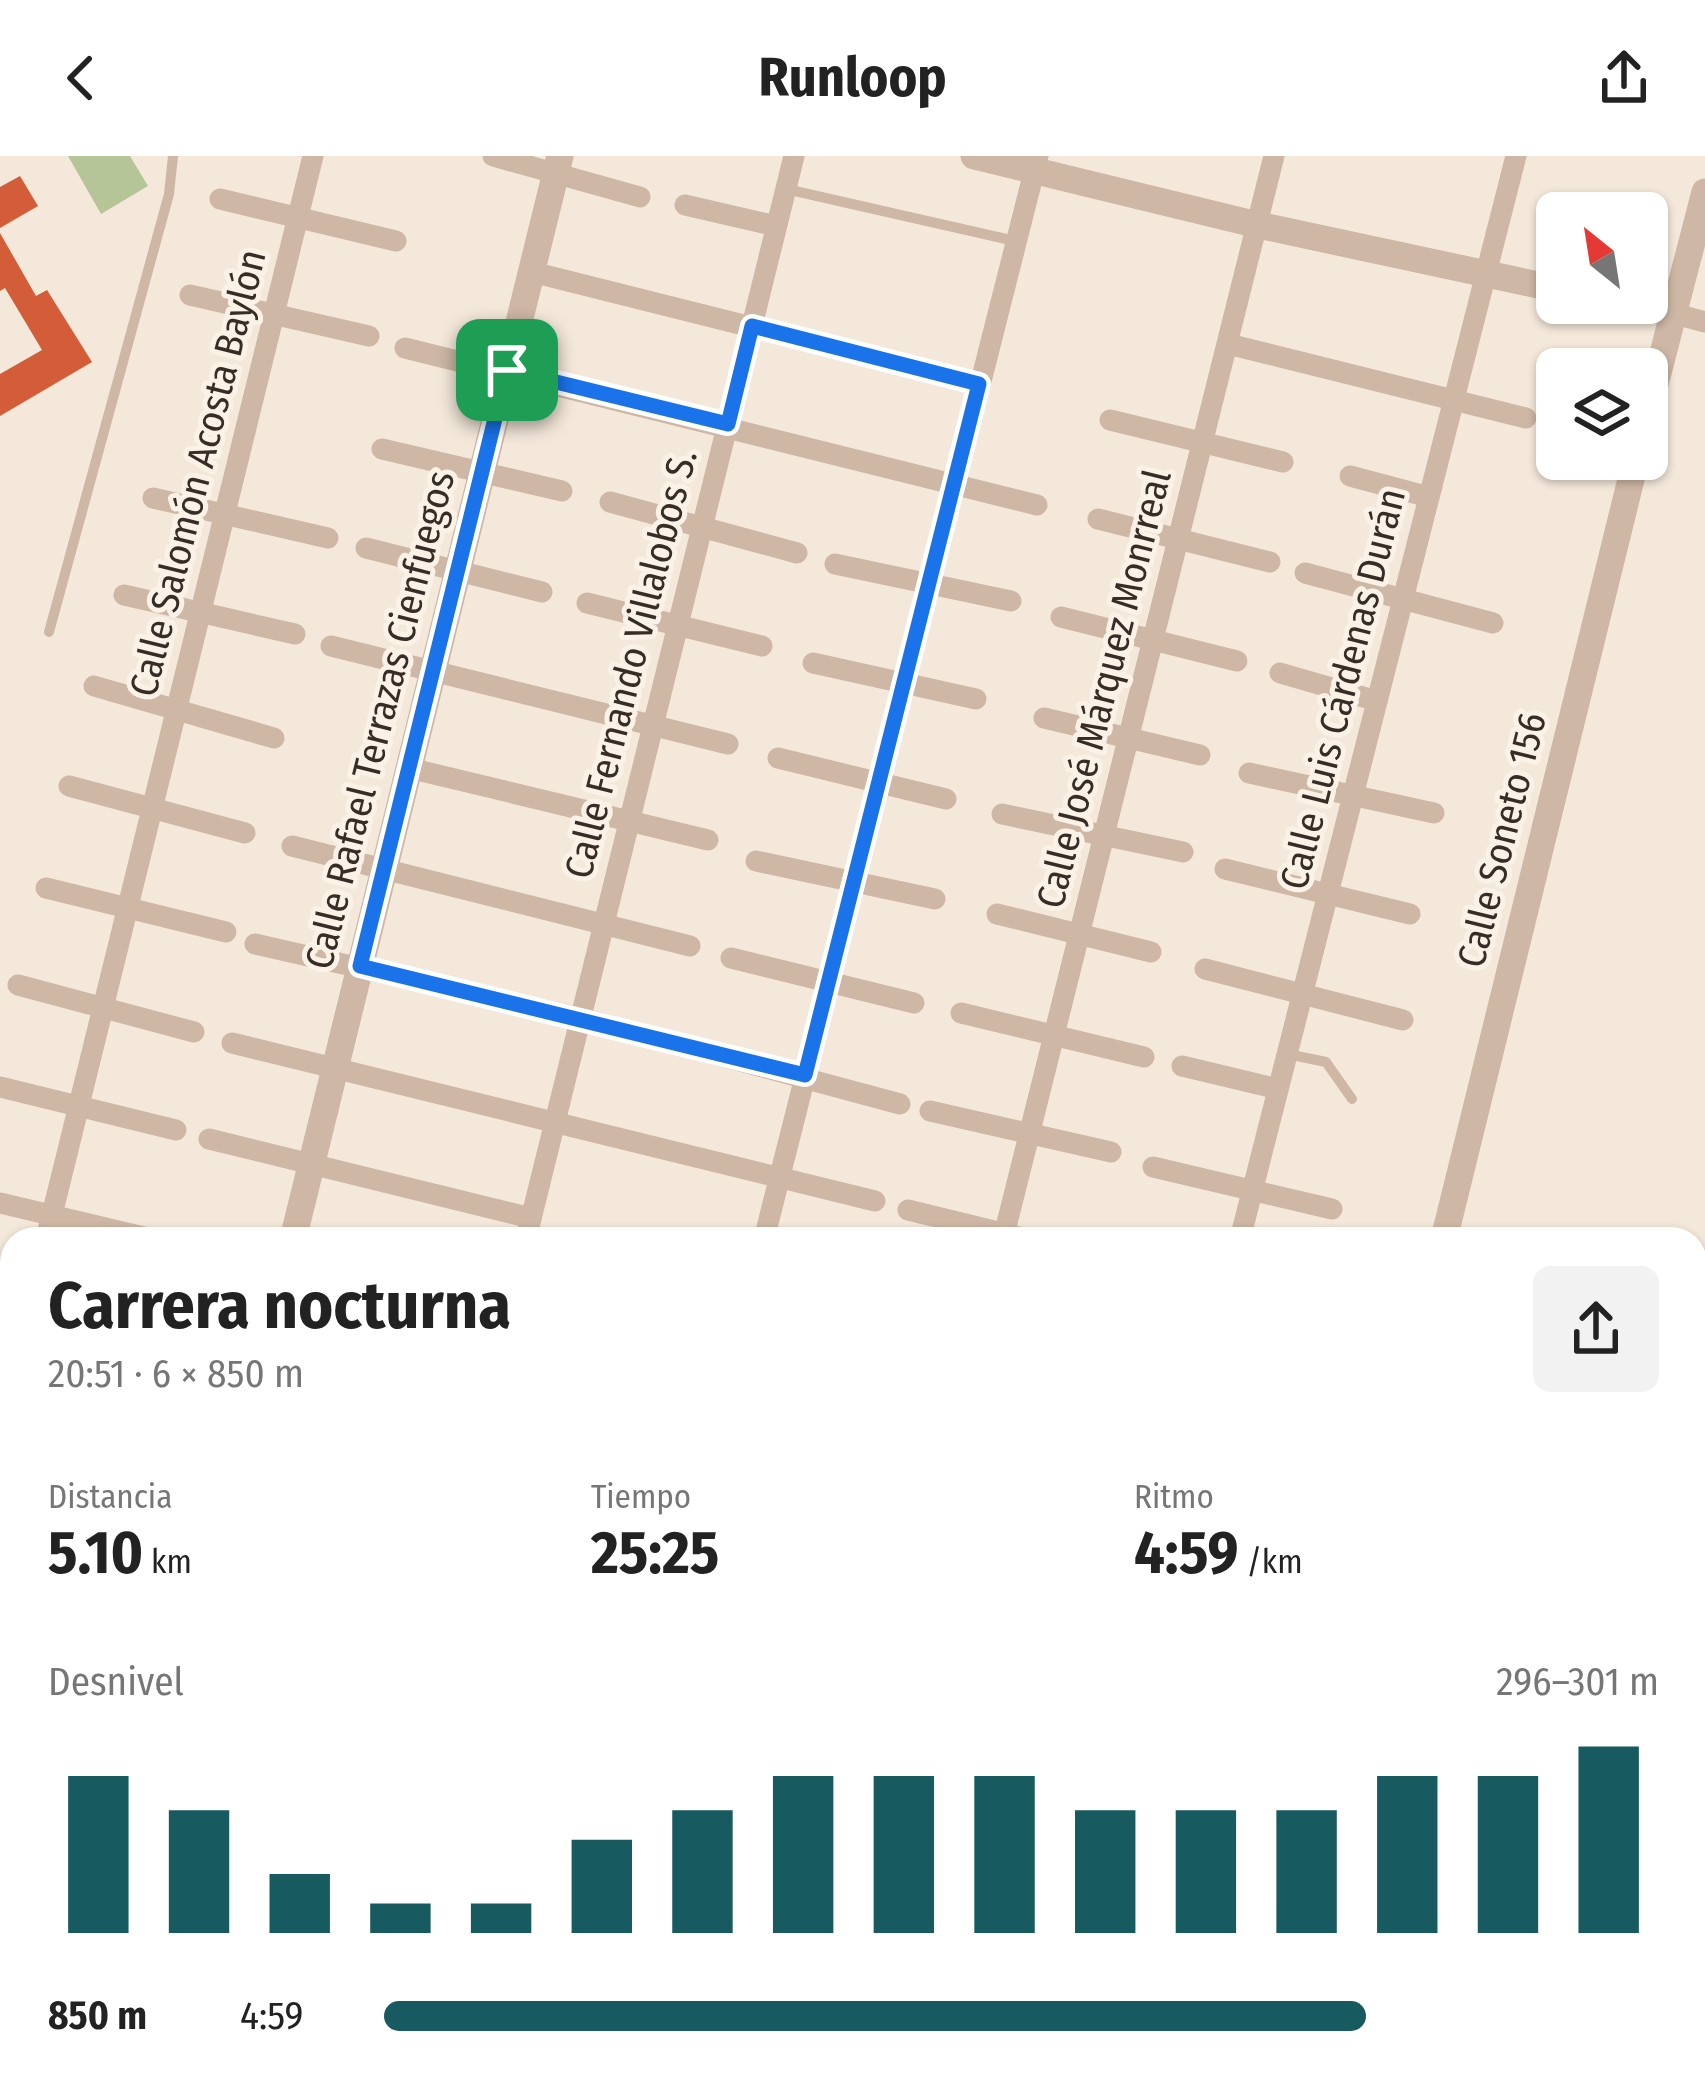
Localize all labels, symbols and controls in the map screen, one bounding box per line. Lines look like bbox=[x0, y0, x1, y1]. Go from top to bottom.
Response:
icon: back bbox=[48, 45, 114, 111]
icon: share bbox=[1591, 45, 1657, 111]
text: Runloop bbox=[758, 46, 947, 110]
north arrow bbox=[1536, 192, 1668, 324]
map controls bbox=[1536, 192, 1668, 480]
street label: Calle Salomón Acosta Baylón bbox=[120, 245, 276, 701]
pin bbox=[456, 319, 558, 421]
icon: arrive bbox=[474, 337, 540, 403]
button: layers bbox=[1536, 348, 1668, 480]
street label: Calle Fernando Villalobos S. bbox=[555, 445, 707, 883]
street label: Calle José Márquez Monrreal bbox=[1027, 465, 1181, 913]
street label: Calle Rafael Terrazas Cienfuegos bbox=[296, 466, 464, 974]
street label: Calle Luis Cárdenas Durán bbox=[1271, 484, 1415, 894]
street label: Calle Soneto 156 bbox=[1448, 708, 1556, 972]
text: Carrera nocturna bbox=[48, 1266, 511, 1345]
button: share bbox=[1533, 1266, 1659, 1392]
text: 20:51 · 6 × 850 m bbox=[48, 1351, 304, 1397]
text: Distancia bbox=[48, 1477, 172, 1517]
text: Tiempo bbox=[591, 1477, 691, 1517]
text: Ritmo bbox=[1134, 1477, 1214, 1517]
text: 5.10 bbox=[48, 1517, 143, 1589]
text: 25:25 bbox=[591, 1517, 719, 1589]
text: 4:59 bbox=[1134, 1517, 1239, 1589]
text: km bbox=[143, 1542, 192, 1582]
text: /km bbox=[1239, 1542, 1303, 1582]
text: Desnivel bbox=[48, 1659, 184, 1705]
text: 296–301 m bbox=[1496, 1659, 1659, 1705]
text: 850 m bbox=[48, 1993, 147, 2039]
text: 4:59 bbox=[240, 1993, 304, 2039]

